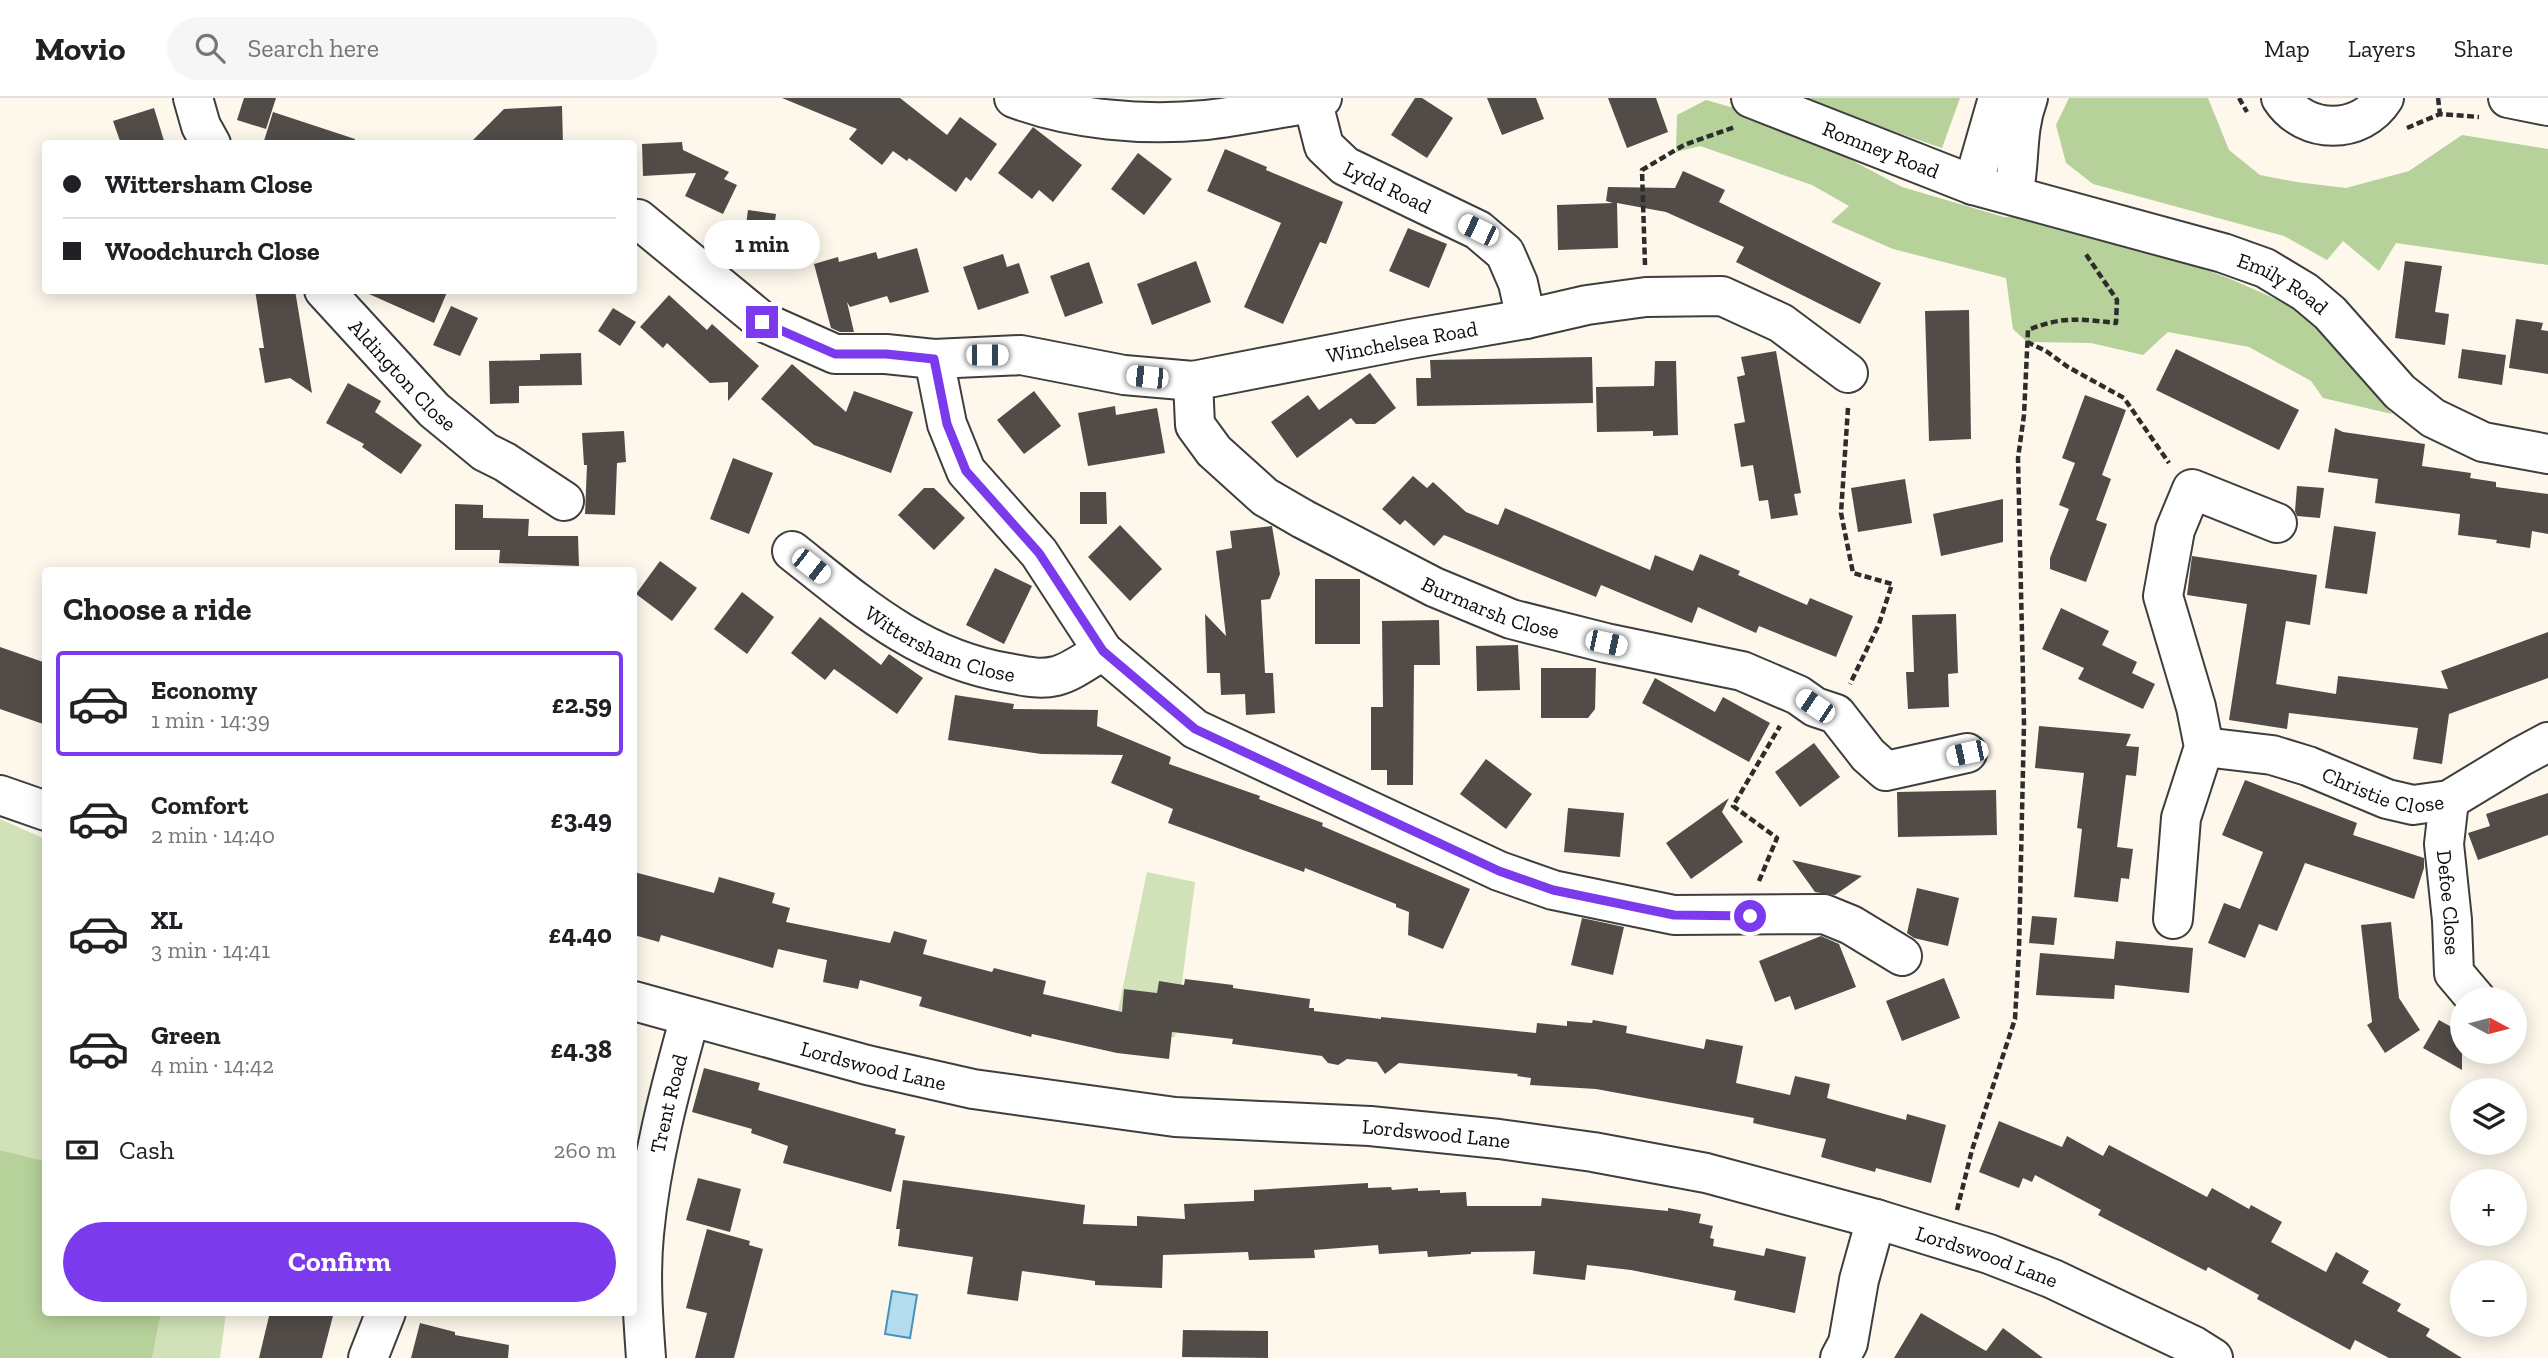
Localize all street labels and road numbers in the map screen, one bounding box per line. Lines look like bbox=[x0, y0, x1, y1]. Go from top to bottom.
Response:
street label: Romney Road bbox=[1819, 115, 1944, 183]
street label: Lydd Road bbox=[1340, 155, 1436, 219]
street label: Emily Road bbox=[2234, 247, 2334, 319]
street label: Aldington Close bbox=[344, 314, 462, 436]
street label: Winchelsea Road bbox=[1324, 315, 1480, 367]
street label: Burmarsh Close bbox=[1418, 570, 1562, 643]
street label: Wittersham Close bbox=[860, 600, 1017, 687]
street label: Christie Close bbox=[2318, 761, 2445, 818]
street label: Defoe Close bbox=[2432, 849, 2466, 956]
street label: Lordswood Lane bbox=[798, 1035, 949, 1095]
street label: Trent Road bbox=[644, 1051, 692, 1155]
street label: Lordswood Lane bbox=[1361, 1113, 1512, 1153]
street label: Lordswood Lane bbox=[1913, 1220, 2062, 1292]

